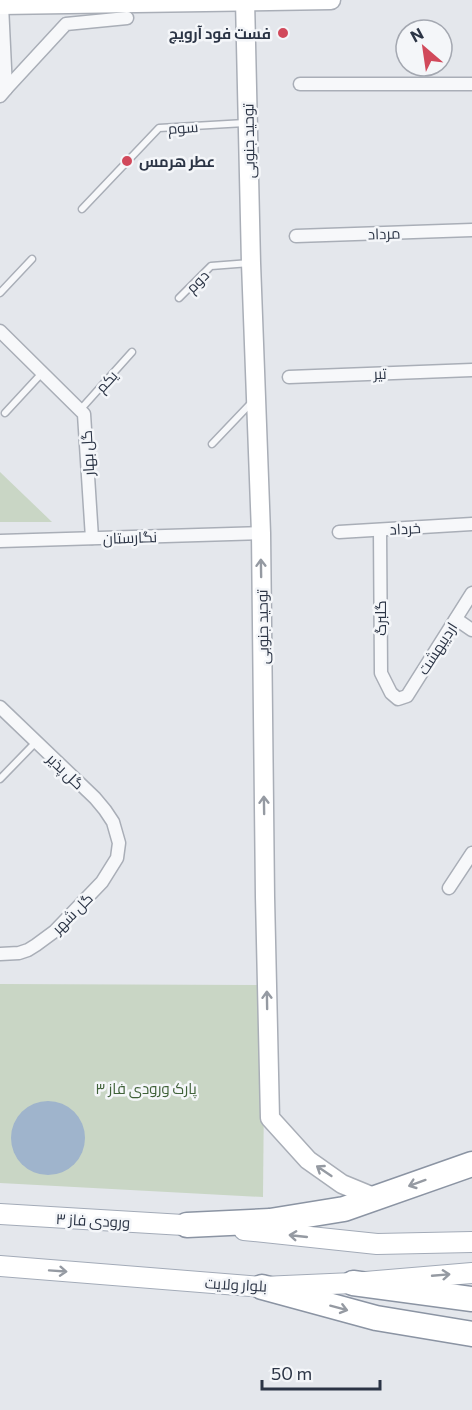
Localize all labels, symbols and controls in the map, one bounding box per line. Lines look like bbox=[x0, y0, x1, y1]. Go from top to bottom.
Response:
north arrow bbox=[394, 18, 454, 78]
text: N bbox=[407, 23, 426, 46]
place label: فست فود آرویچ bbox=[169, 24, 271, 44]
marker: فست فود آرویچ bbox=[276, 26, 290, 40]
street label: توحید جنوبی bbox=[238, 103, 260, 179]
street label: سوم bbox=[167, 117, 199, 139]
place label: عطر هرمس bbox=[139, 152, 215, 171]
marker: عطر هرمس bbox=[120, 154, 134, 168]
street label: مرداد bbox=[367, 223, 401, 244]
street label: دوم bbox=[182, 266, 214, 298]
street label: تیر bbox=[372, 364, 387, 383]
street label: یکم bbox=[91, 366, 122, 397]
street label: گل بهار bbox=[77, 430, 99, 477]
street label: خرداد bbox=[389, 518, 421, 539]
street label: نگارستان bbox=[103, 527, 157, 549]
one-way arrow bbox=[255, 558, 267, 578]
street label: توحید جنوبی bbox=[252, 589, 274, 665]
street label: گلبرگ bbox=[371, 600, 390, 636]
street label: اردیبهشت bbox=[413, 618, 462, 679]
street label: گل پذیر bbox=[42, 749, 88, 794]
one-way arrow bbox=[258, 795, 270, 815]
street label: گل شهر bbox=[47, 889, 98, 939]
one-way arrow bbox=[261, 990, 273, 1010]
park label: پارک ورودی فاز ۳ bbox=[95, 1079, 197, 1099]
one-way arrow bbox=[316, 1165, 333, 1177]
one-way arrow bbox=[408, 1179, 427, 1190]
street label: ورودی فاز ۳ bbox=[55, 1209, 131, 1233]
one-way arrow bbox=[288, 1230, 308, 1241]
one-way arrow bbox=[48, 1266, 68, 1277]
one-way arrow bbox=[431, 1269, 451, 1280]
street label: بلوار ولایت bbox=[204, 1273, 268, 1296]
one-way arrow bbox=[329, 1302, 348, 1314]
scale bar bbox=[262, 1353, 380, 1391]
text: 50 m bbox=[271, 1362, 312, 1384]

